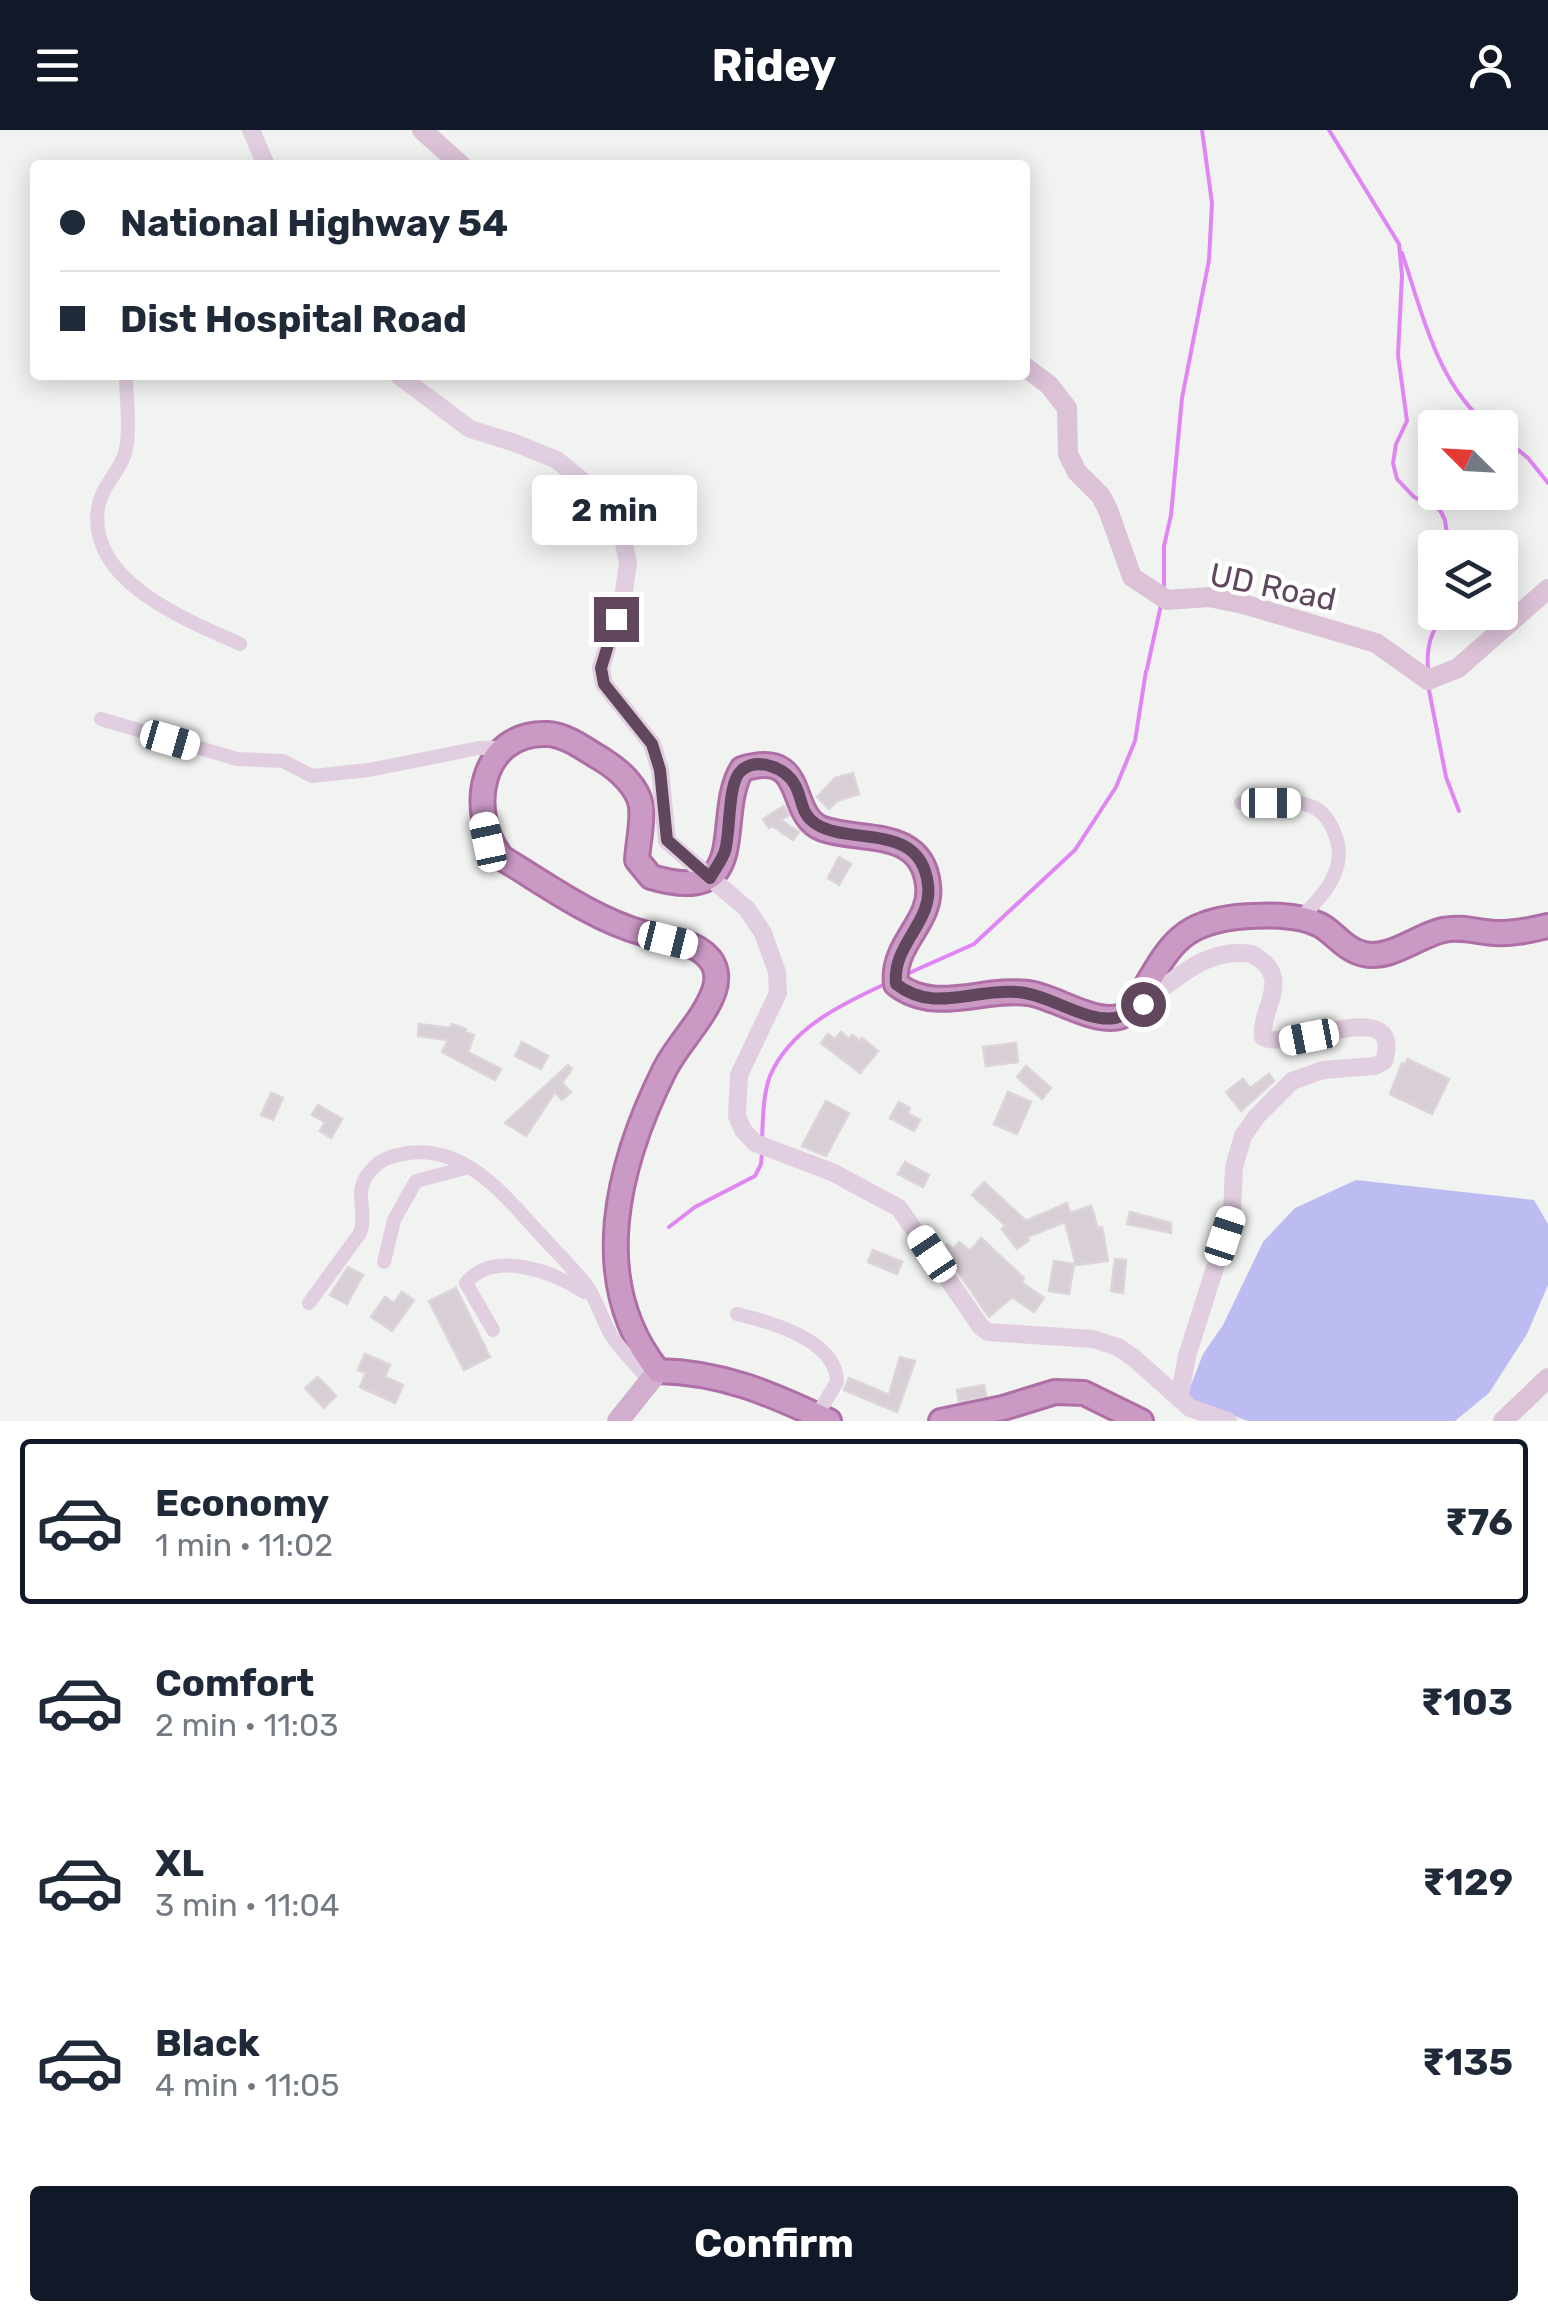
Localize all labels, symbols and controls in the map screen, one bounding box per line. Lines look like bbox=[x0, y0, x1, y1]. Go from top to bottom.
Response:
icon: menu bbox=[30, 38, 85, 93]
icon: person bbox=[1463, 38, 1518, 93]
text: Ridey bbox=[712, 39, 836, 92]
text: National Highway 54 bbox=[120, 200, 508, 246]
text: Dist Hospital Road bbox=[120, 296, 467, 342]
north arrow bbox=[1418, 410, 1518, 510]
map controls bbox=[1418, 410, 1518, 630]
callout: 2 min bbox=[534, 474, 698, 544]
text: 2 min bbox=[571, 491, 658, 529]
button: layers bbox=[1418, 530, 1518, 630]
street label: UD Road bbox=[1206, 555, 1340, 619]
route end bbox=[594, 597, 639, 642]
car bbox=[137, 717, 203, 763]
car bbox=[1241, 788, 1301, 818]
car bbox=[467, 810, 509, 874]
car bbox=[635, 918, 701, 962]
route start bbox=[1121, 982, 1166, 1027]
car bbox=[1277, 1017, 1341, 1057]
car bbox=[1201, 1203, 1249, 1269]
car bbox=[903, 1221, 961, 1287]
icon: car bbox=[35, 1477, 125, 1567]
text: Economy bbox=[155, 1480, 329, 1526]
text: ₹76 bbox=[1445, 1499, 1513, 1545]
text: 1 min · 11:02 bbox=[155, 1526, 333, 1564]
icon: car bbox=[35, 1657, 125, 1747]
text: Comfort bbox=[155, 1660, 314, 1706]
text: ₹103 bbox=[1420, 1679, 1513, 1725]
text: 2 min · 11:03 bbox=[155, 1706, 339, 1744]
icon: car bbox=[35, 1837, 125, 1927]
text: XL bbox=[155, 1840, 204, 1886]
text: ₹129 bbox=[1422, 1859, 1513, 1905]
text: 3 min · 11:04 bbox=[155, 1886, 340, 1924]
icon: car bbox=[35, 2017, 125, 2107]
text: Black bbox=[155, 2020, 260, 2066]
text: ₹135 bbox=[1422, 2039, 1513, 2085]
text: 4 min · 11:05 bbox=[155, 2066, 339, 2104]
button: Confirm bbox=[30, 2186, 1518, 2301]

